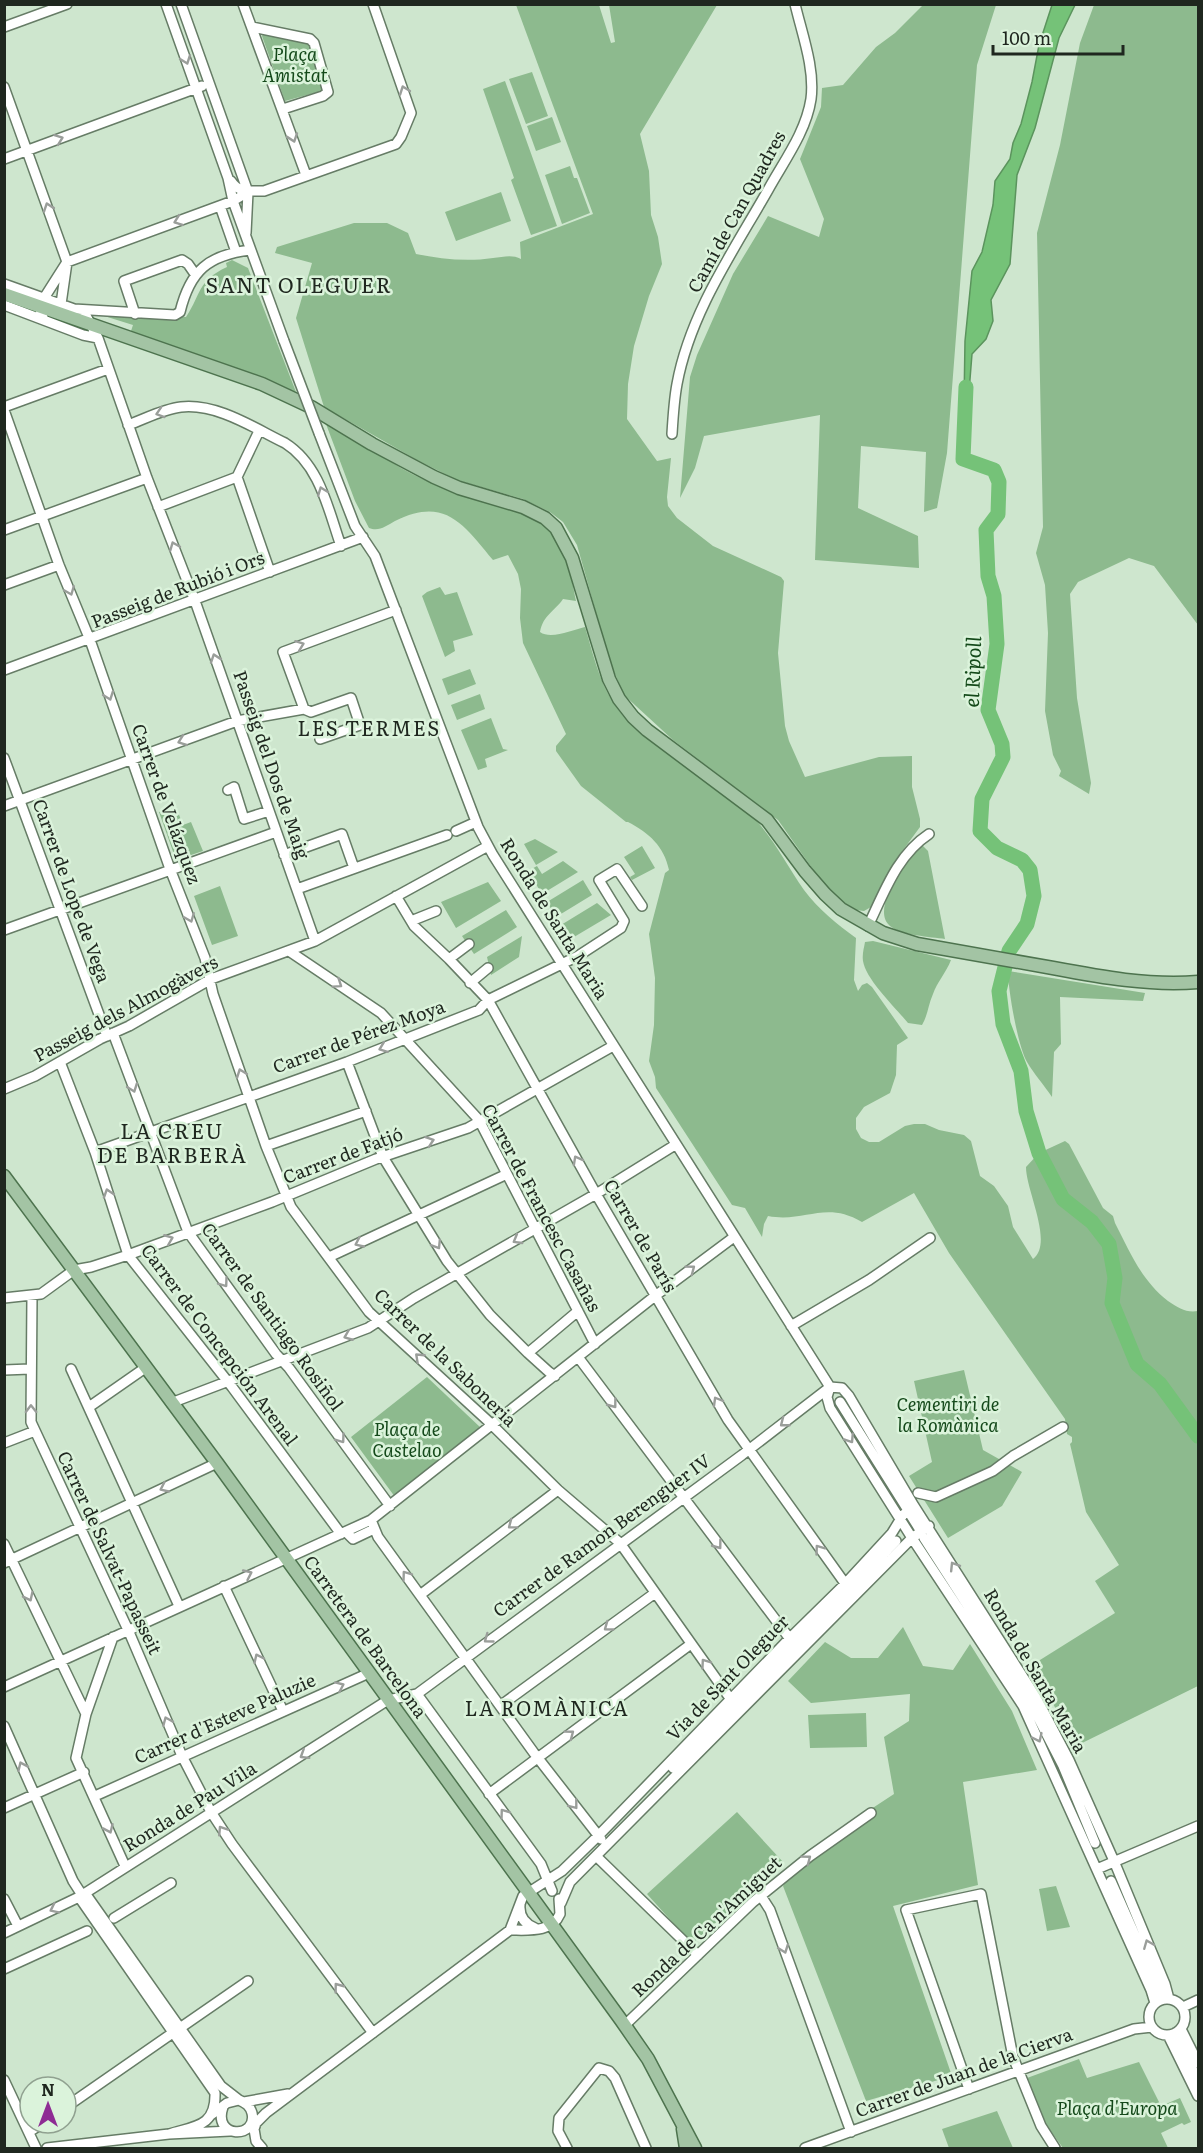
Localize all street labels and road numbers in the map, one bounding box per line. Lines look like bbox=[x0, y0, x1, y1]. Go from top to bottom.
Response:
street label: Camí de Can Quadres bbox=[680, 125, 791, 297]
street label: Passeig de Rubió i Ors bbox=[87, 543, 268, 634]
street label: Passeig del Dos de Maig bbox=[227, 666, 318, 863]
street label: Carrer de Velázquez bbox=[126, 720, 209, 888]
street label: Carrer de Lope de Vega bbox=[27, 795, 118, 986]
street label: Ronda de Santa Maria bbox=[495, 832, 616, 1005]
street label: Passeig dels Almogàvers bbox=[28, 948, 222, 1068]
street label: Carrer de Pérez Moya bbox=[269, 992, 449, 1079]
street label: Carrer de Francesc Casañas bbox=[476, 1098, 609, 1316]
street label: Carrer de Fatjó bbox=[278, 1119, 406, 1190]
street label: Carrer de París bbox=[598, 1174, 685, 1297]
street label: Carrer de Santiago Rosiñol bbox=[196, 1216, 351, 1416]
street label: Carrer de Concepción Arenal bbox=[135, 1237, 305, 1451]
street label: Carrer de la Saboneria bbox=[369, 1281, 524, 1433]
street label: Carrer de Salvat-Papasseit bbox=[51, 1446, 170, 1659]
street label: Carrer de Ramon Berenguer IV bbox=[487, 1447, 716, 1623]
street label: Carretera de Barcelona bbox=[298, 1549, 435, 1723]
street label: Ronda de Santa Maria bbox=[978, 1583, 1095, 1758]
street label: Via de Sant Oleguer bbox=[659, 1607, 795, 1746]
street label: Carrer d'Esteve Paluzie bbox=[129, 1665, 319, 1770]
street label: Ronda de Pau Vila bbox=[117, 1754, 261, 1858]
street label: Ronda de Ca n'Amiguet bbox=[625, 1849, 788, 2003]
street label: Carrer de Juan de la Cierva bbox=[851, 2020, 1076, 2123]

